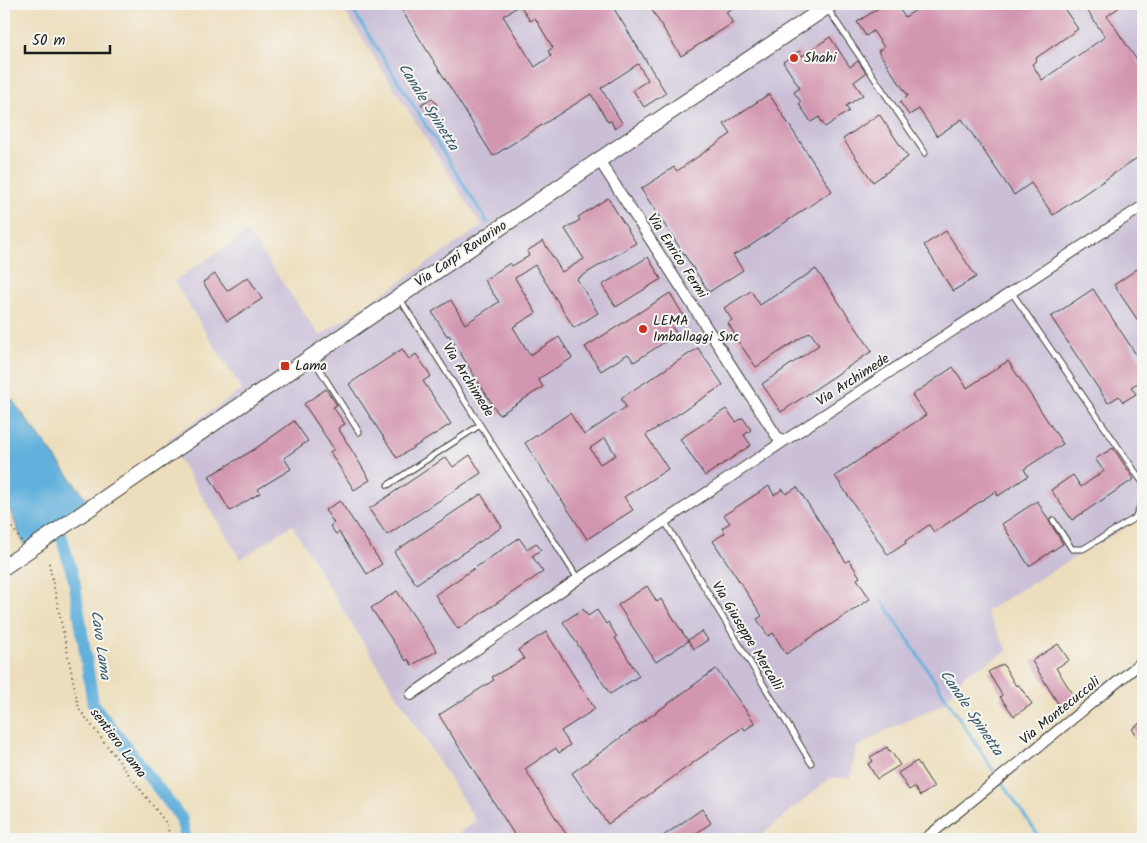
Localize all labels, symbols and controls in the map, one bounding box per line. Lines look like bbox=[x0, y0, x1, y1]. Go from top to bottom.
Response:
scale bar bbox=[25, 22, 110, 54]
text: 50 m bbox=[32, 29, 66, 53]
place label: Shahi bbox=[804, 47, 837, 69]
marker: Shahi bbox=[788, 52, 800, 64]
water label: Canale Spinetta bbox=[391, 58, 465, 156]
street label: Via Enrico Fermi bbox=[641, 209, 713, 303]
street label: Via Carpi Ravarino bbox=[410, 215, 512, 293]
place label: LEMA Imballaggi Snc bbox=[653, 310, 739, 348]
marker: LEMA Imballaggi Snc bbox=[637, 323, 649, 335]
street label: Via Archimede bbox=[436, 339, 500, 422]
street label: Via Archimede bbox=[812, 348, 895, 412]
place label: Lama bbox=[295, 355, 327, 377]
marker: Lama bbox=[279, 360, 291, 372]
street label: Via Giuseppe Mercalli bbox=[706, 577, 789, 695]
water label: Cavo Lama bbox=[83, 609, 117, 682]
water label: Canale Spinetta bbox=[933, 665, 1009, 762]
street label: Via Montecuccoli bbox=[1015, 671, 1106, 750]
street label: sentiero Lama bbox=[84, 703, 152, 783]

